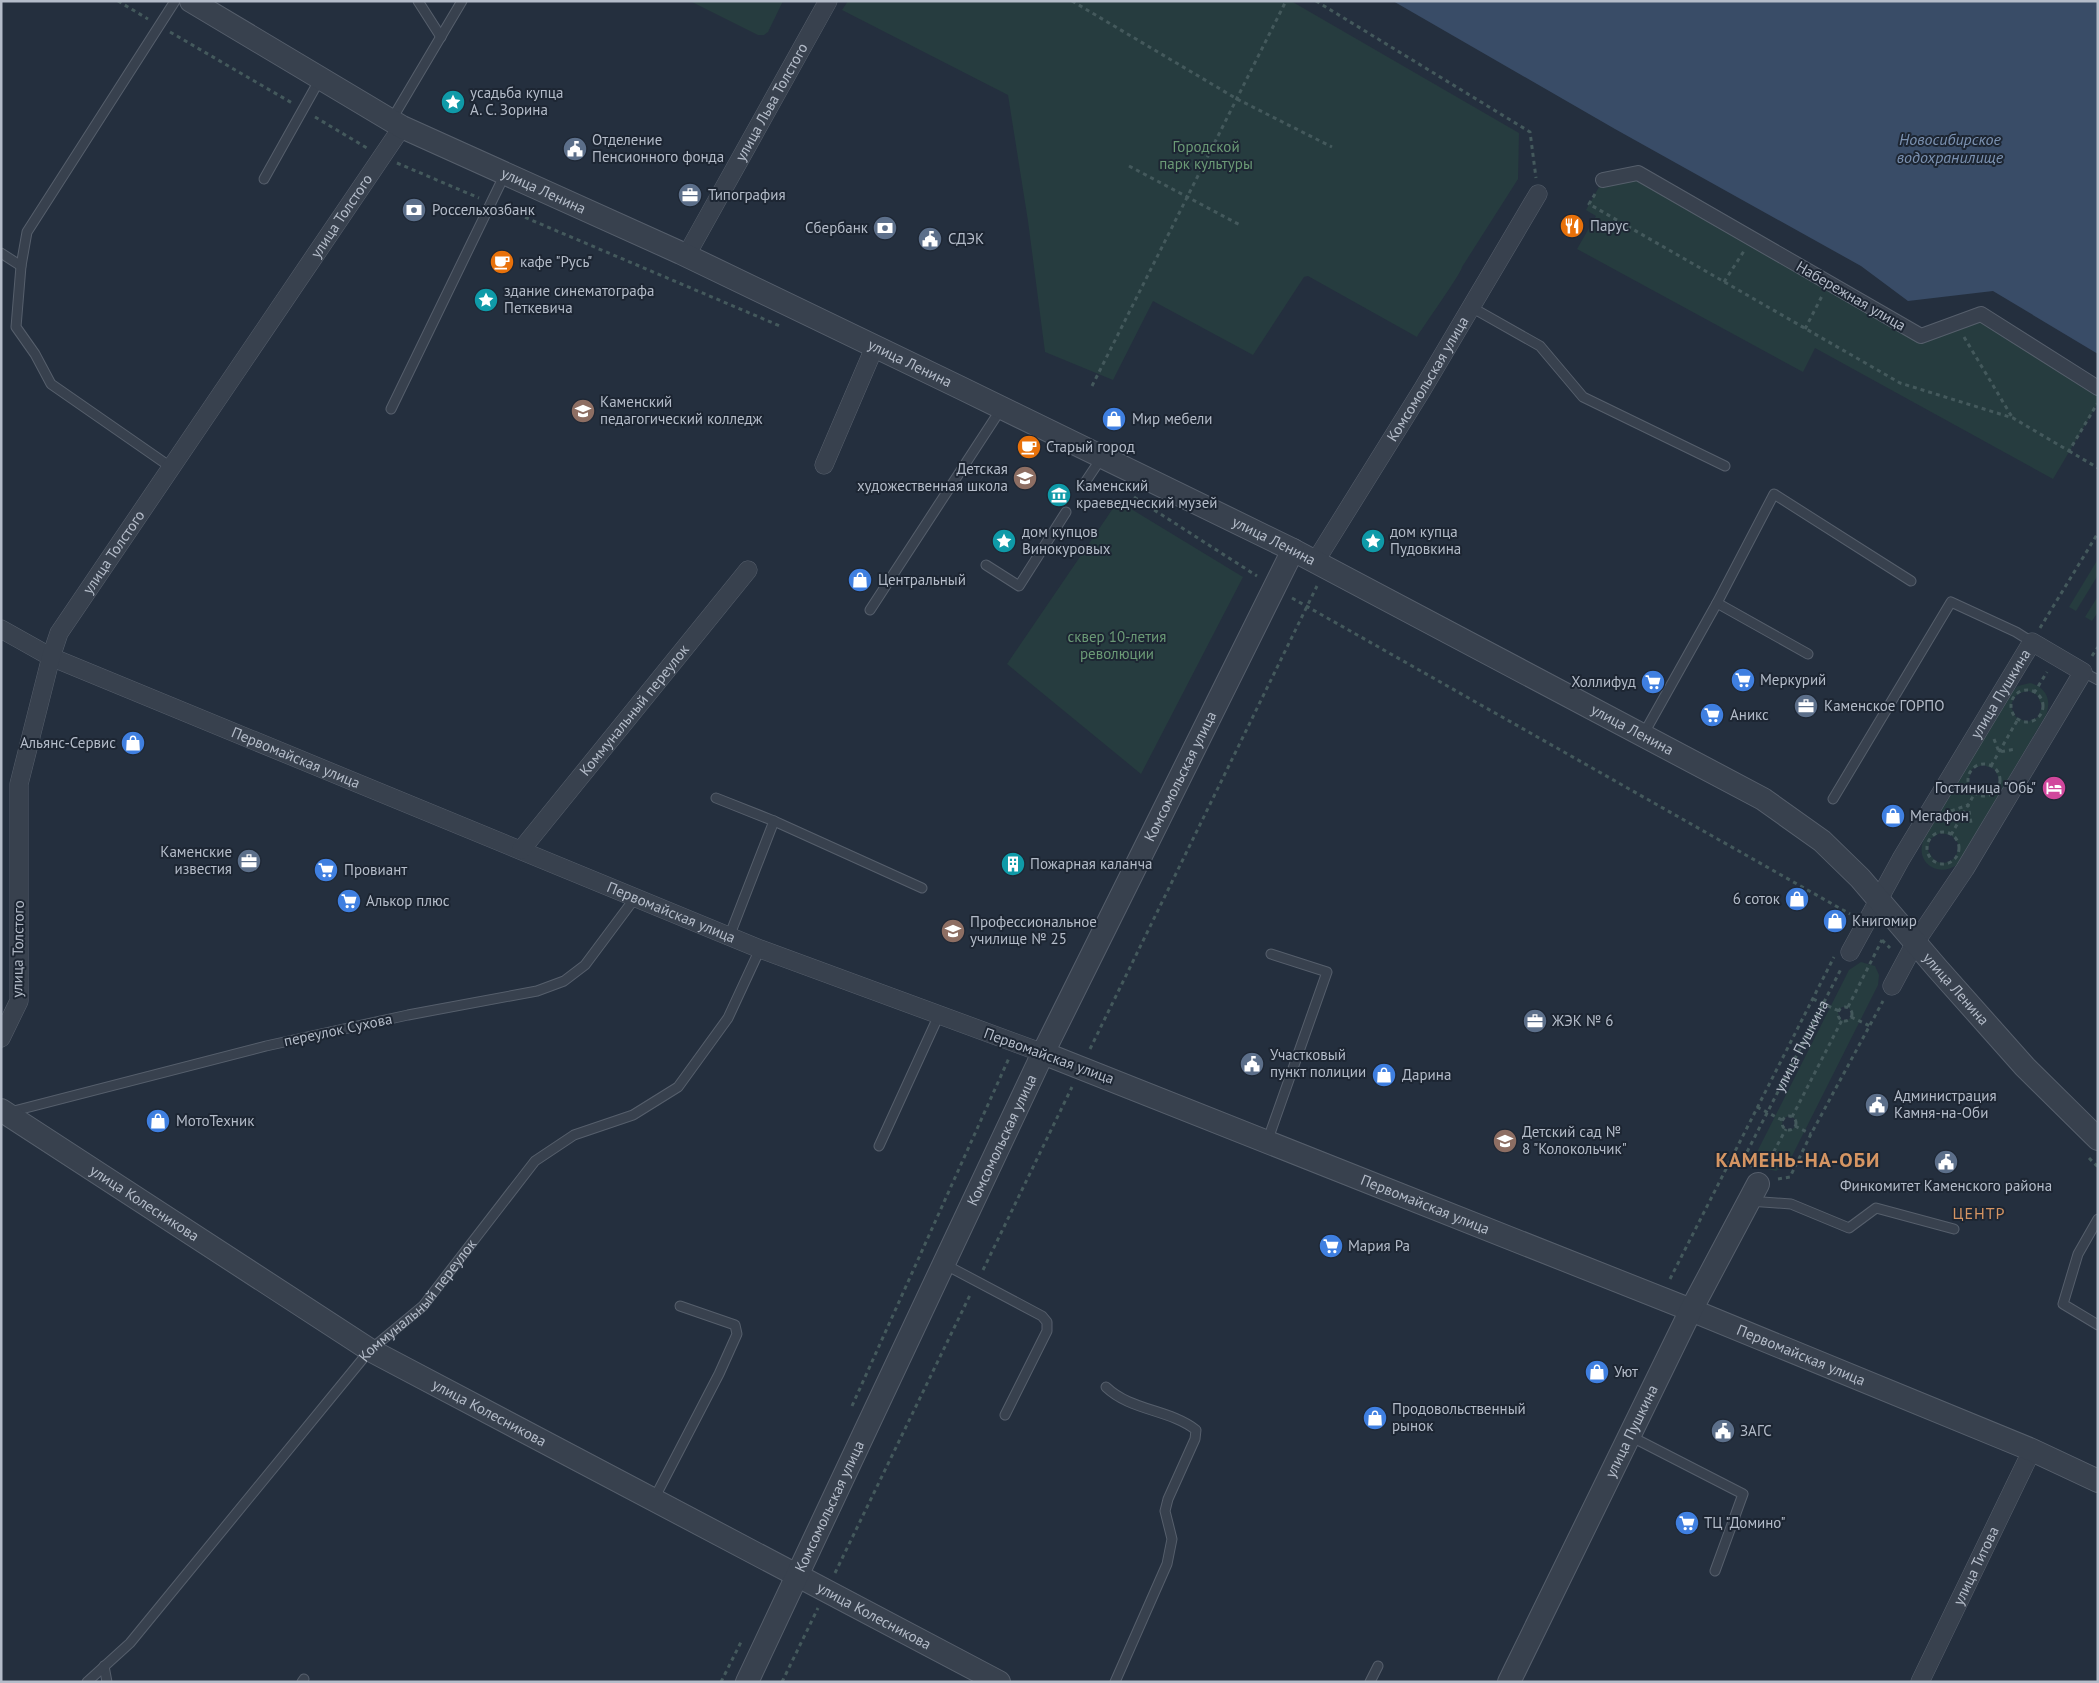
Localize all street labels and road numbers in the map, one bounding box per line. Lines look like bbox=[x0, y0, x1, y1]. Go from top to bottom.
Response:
street label: улица Льва Толстого bbox=[731, 39, 812, 164]
street label: улица Ленина bbox=[498, 163, 589, 218]
street label: улица Толстого bbox=[306, 170, 376, 261]
street label: Набережная улица bbox=[1793, 256, 1910, 335]
street label: Комсомольская улица bbox=[1382, 313, 1473, 445]
street label: улица Ленина bbox=[865, 335, 955, 391]
street label: улица Толстого bbox=[78, 506, 149, 598]
street label: улица Ленина bbox=[1229, 512, 1319, 569]
street label: Коммунальный переулок bbox=[575, 640, 693, 779]
street label: улица Пушкина bbox=[1966, 645, 2035, 742]
street label: улица Ленина bbox=[1588, 700, 1677, 759]
street label: Комсомольская улица bbox=[1140, 708, 1220, 845]
street label: Первомайская улица bbox=[229, 722, 363, 792]
street label: Первомайская улица bbox=[604, 877, 738, 947]
street label: улица Толстого bbox=[7, 900, 28, 998]
street label: улица Ленина bbox=[1919, 948, 1993, 1029]
street label: улица Пушкина bbox=[1769, 996, 1833, 1095]
street label: переулок Сухова bbox=[282, 1009, 394, 1050]
street label: Первомайская улица bbox=[981, 1023, 1117, 1088]
street label: Комсомольская улица bbox=[963, 1071, 1041, 1209]
street label: улица Колесникова bbox=[86, 1160, 203, 1245]
street label: Первомайская улица bbox=[1358, 1170, 1493, 1238]
street label: Коммунальный переулок bbox=[354, 1234, 481, 1365]
street label: Первомайская улица bbox=[1734, 1320, 1868, 1390]
street label: улица Колесникова bbox=[429, 1375, 550, 1450]
street label: улица Пушкина bbox=[1600, 1382, 1662, 1481]
street label: Комсомольская улица bbox=[790, 1437, 868, 1575]
street label: улица Титова bbox=[1949, 1523, 2003, 1608]
street label: улица Колесникова bbox=[814, 1578, 935, 1653]

